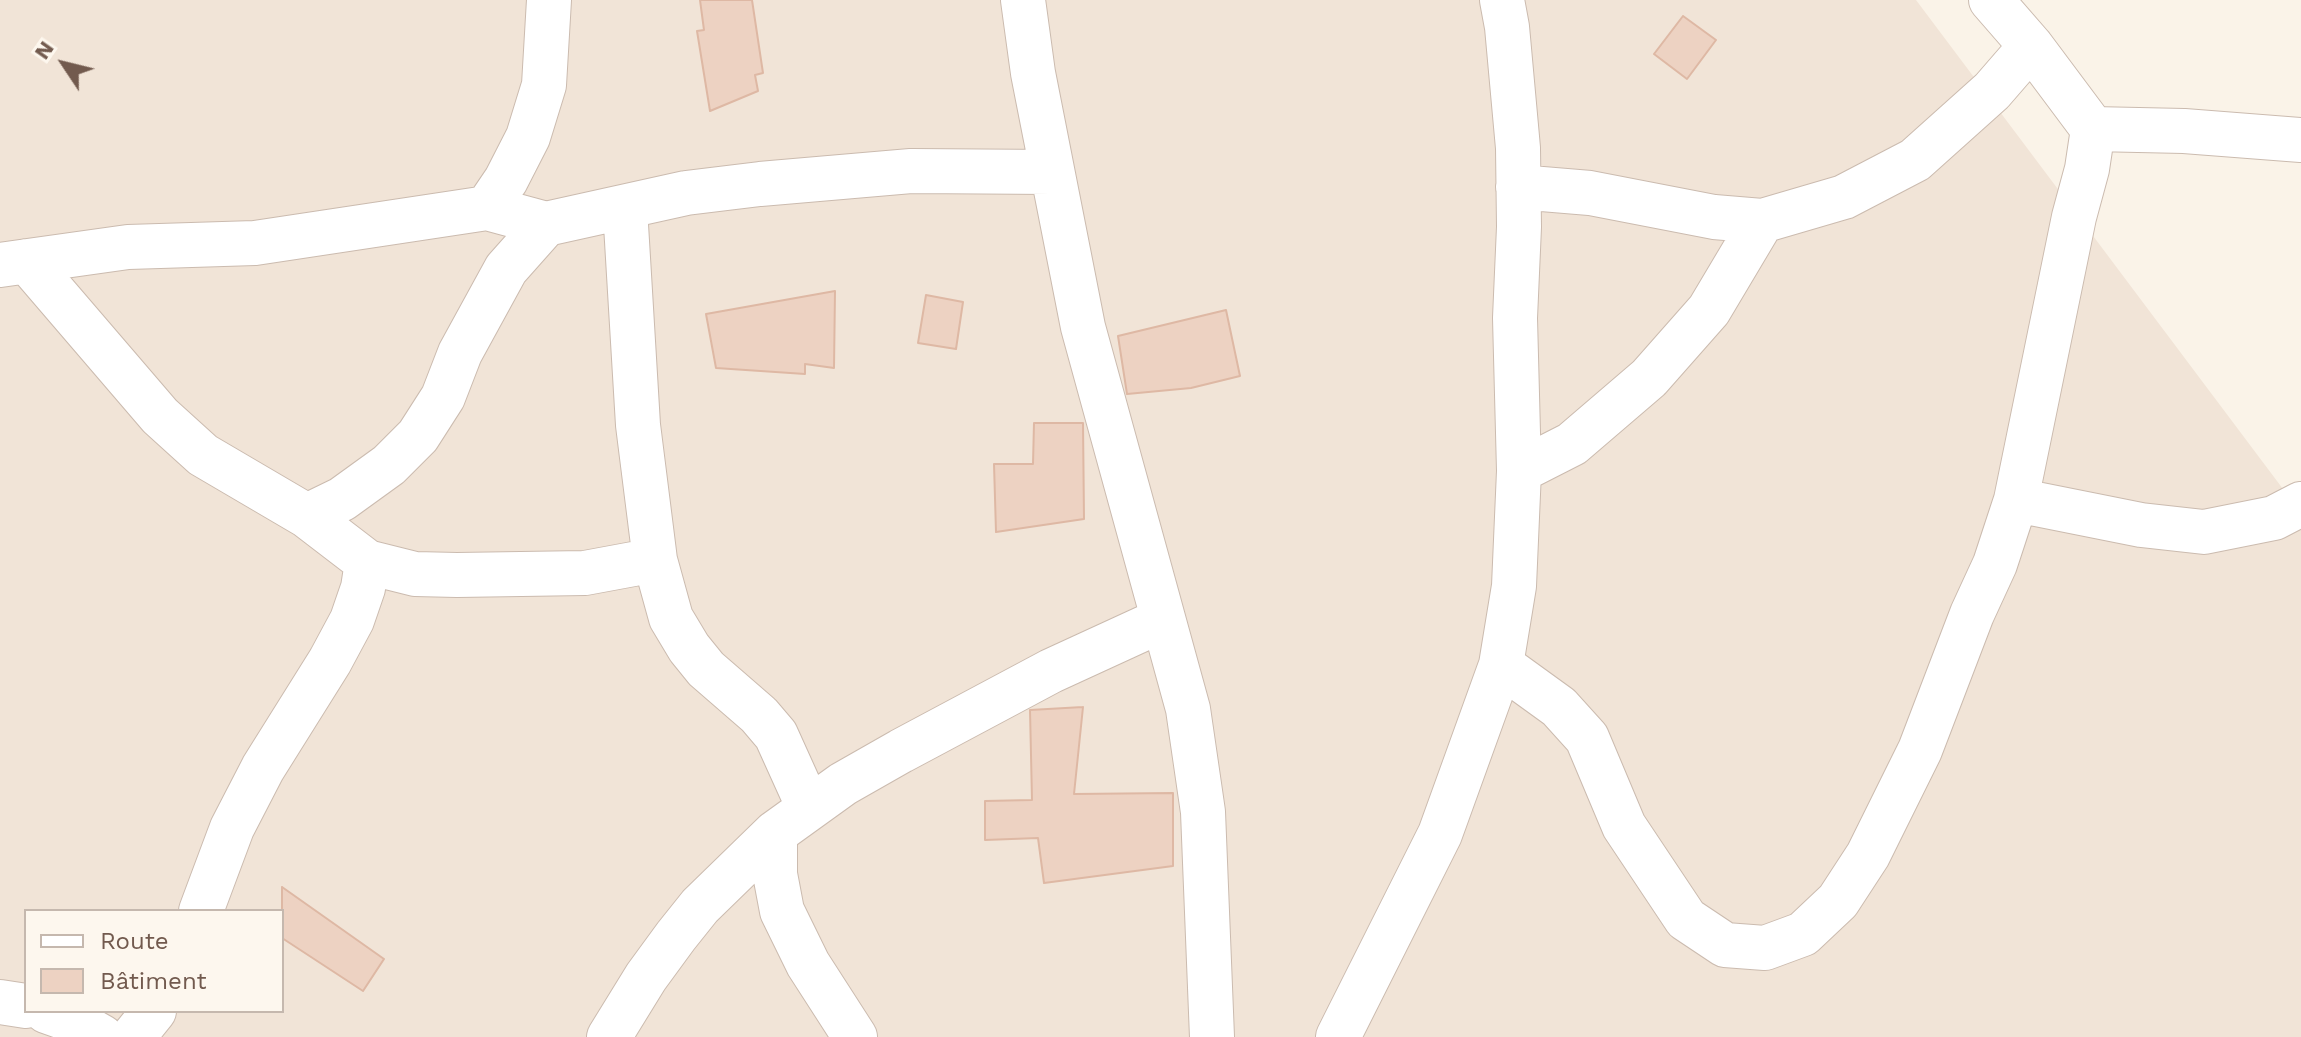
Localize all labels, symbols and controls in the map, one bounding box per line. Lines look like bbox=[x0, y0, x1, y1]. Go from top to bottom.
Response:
north arrow bbox=[24, 24, 104, 104]
text: N bbox=[29, 36, 59, 64]
legend bbox=[24, 909, 284, 1013]
text: Route bbox=[100, 927, 169, 955]
text: Bâtiment bbox=[100, 967, 207, 995]

